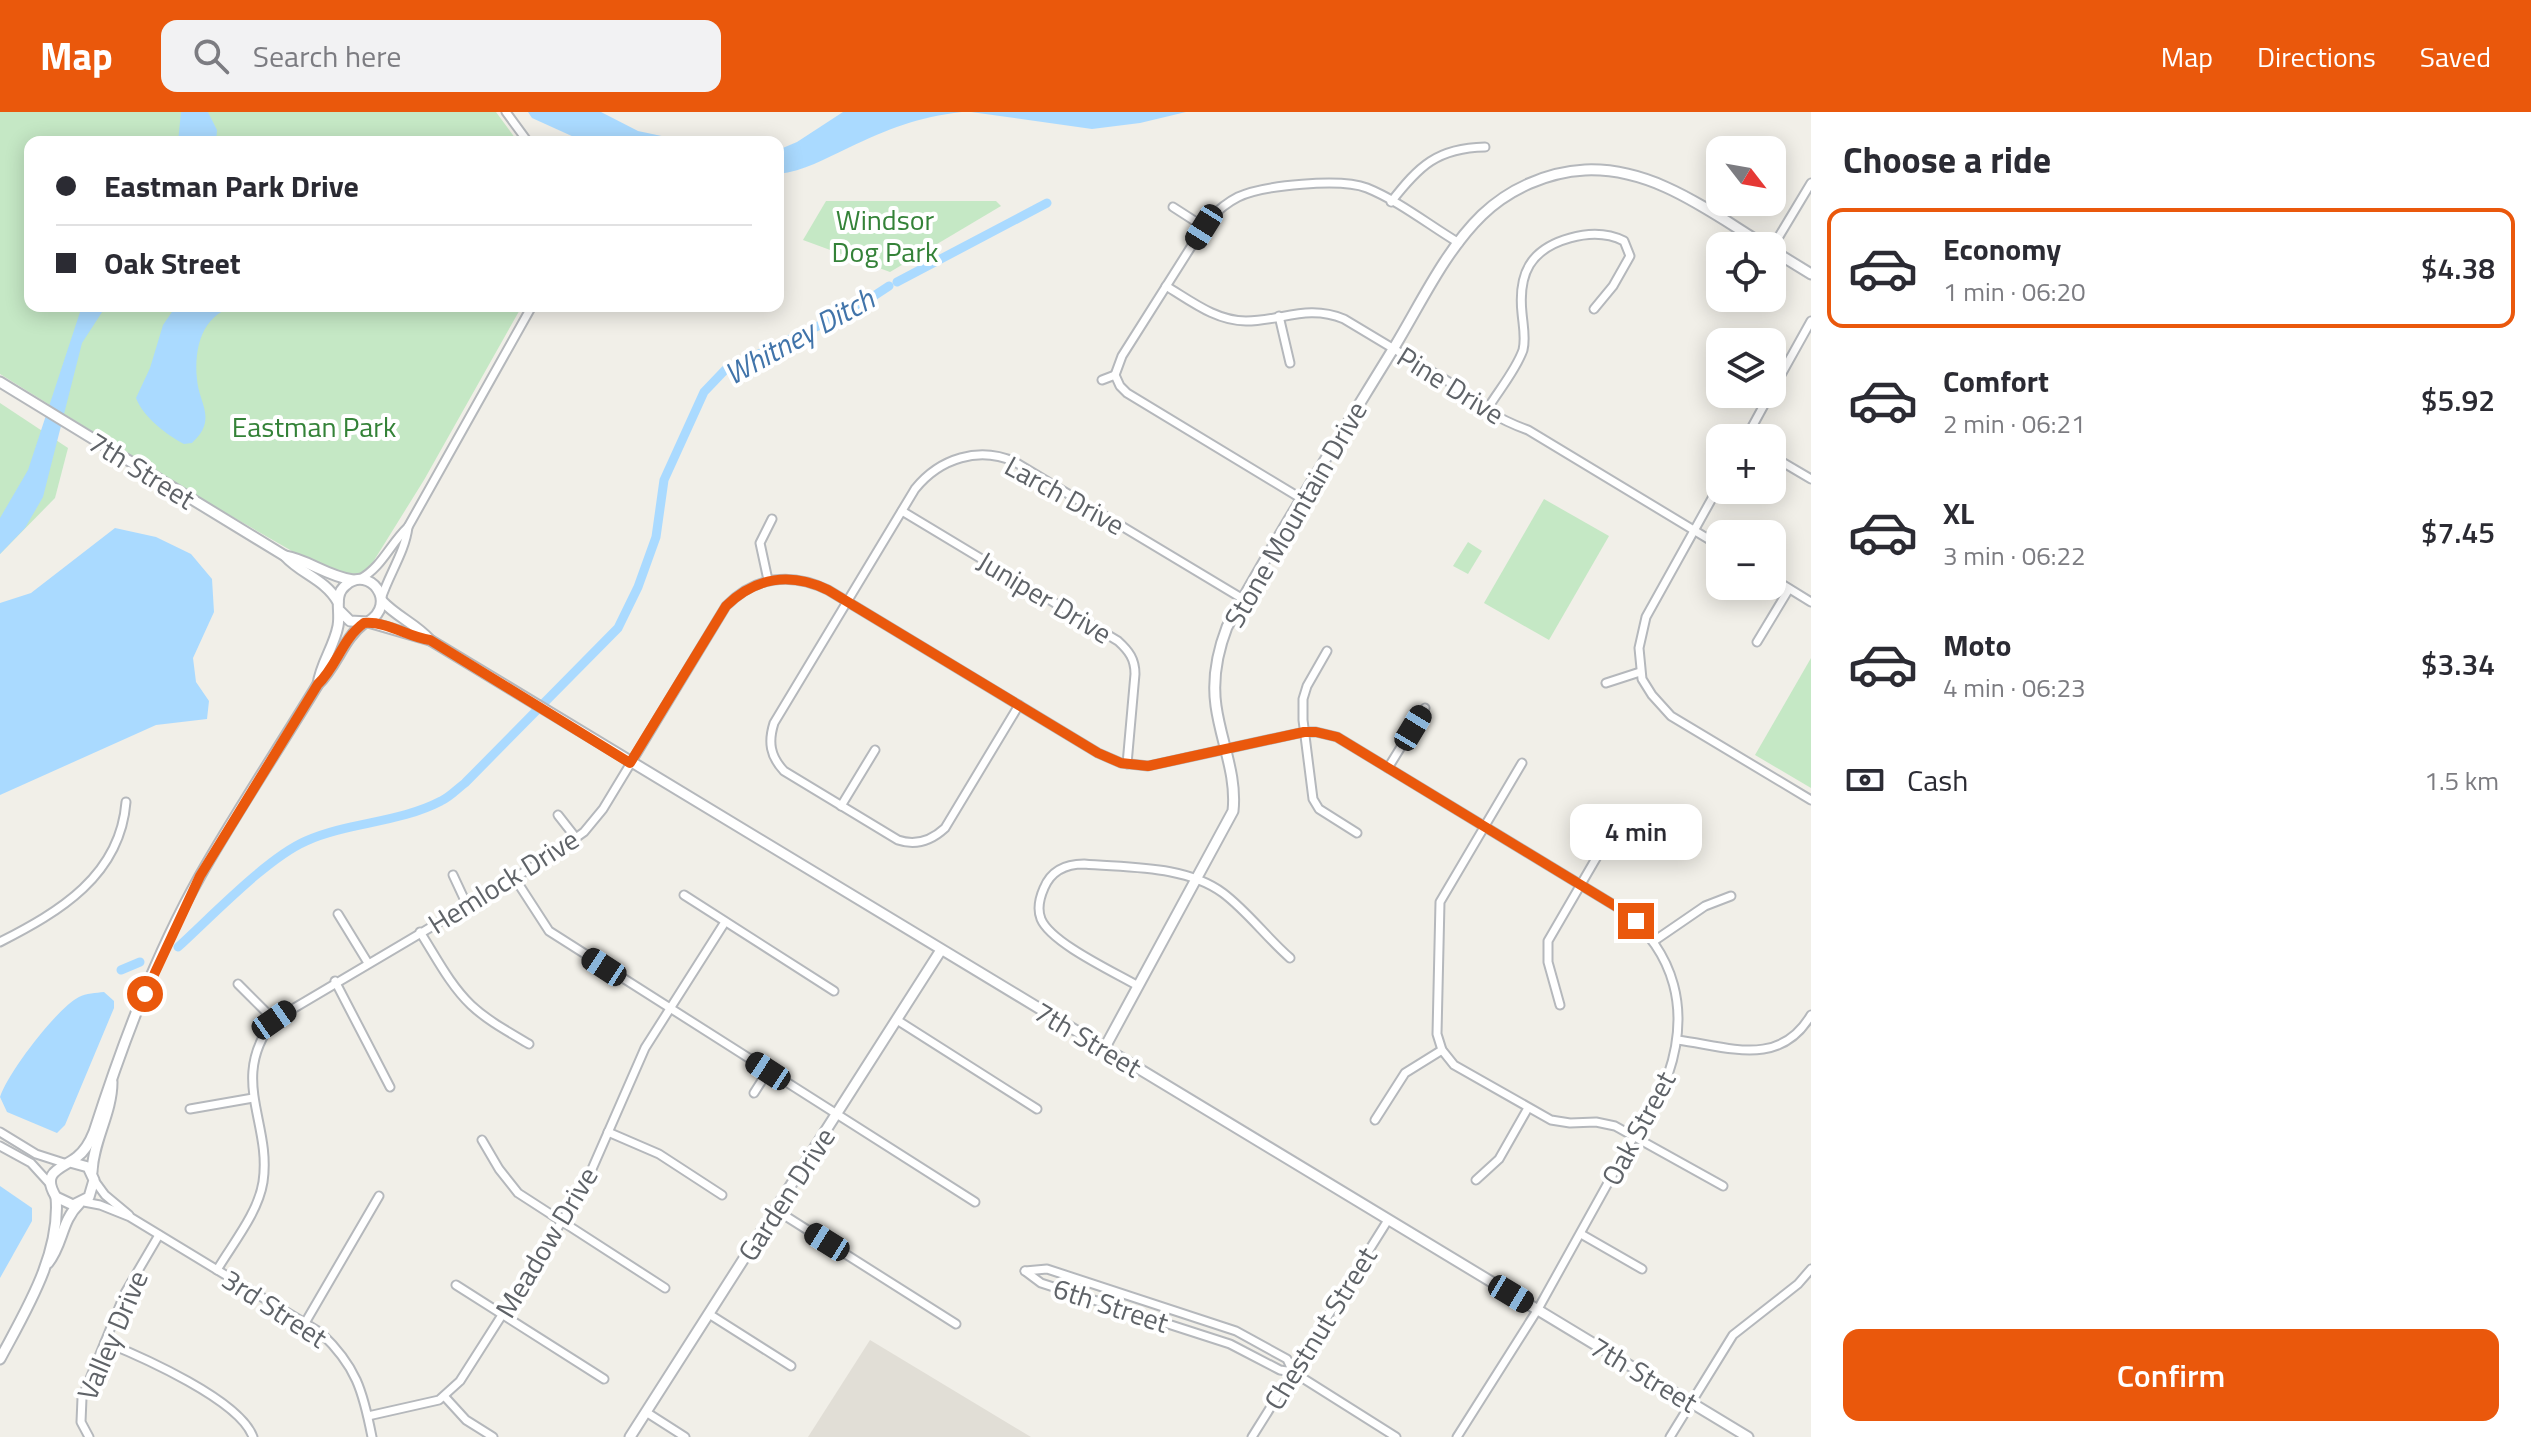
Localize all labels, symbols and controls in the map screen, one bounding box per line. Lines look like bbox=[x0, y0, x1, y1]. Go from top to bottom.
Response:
search box bbox=[161, 20, 721, 92]
text: Map bbox=[40, 27, 113, 85]
text: Search here bbox=[253, 33, 402, 79]
icon: search bbox=[189, 34, 233, 78]
text: Map bbox=[2161, 35, 2213, 78]
text: Directions bbox=[2257, 35, 2376, 78]
text: Saved bbox=[2420, 35, 2491, 78]
text: Choose a ride bbox=[1843, 132, 2051, 187]
north arrow bbox=[1706, 136, 1786, 216]
map controls bbox=[1706, 136, 1786, 600]
text: Eastman Park Drive bbox=[104, 163, 359, 209]
park label: Windsor Dog Park bbox=[832, 198, 939, 273]
car bbox=[1181, 200, 1227, 254]
text: Economy bbox=[1943, 226, 2061, 272]
button: locate bbox=[1706, 232, 1786, 312]
icon: car bbox=[1847, 232, 1919, 304]
text: Oak Street bbox=[104, 240, 241, 286]
text: $4.38 bbox=[2421, 245, 2495, 291]
text: 1 min · 06:20 bbox=[1943, 272, 2086, 311]
water label: Whitney Ditch bbox=[716, 275, 883, 396]
button: layers bbox=[1706, 328, 1786, 408]
street label: Pine Drive bbox=[1389, 335, 1513, 435]
text: Comfort bbox=[1943, 358, 2049, 404]
icon: car bbox=[1847, 364, 1919, 436]
text: $5.92 bbox=[2421, 377, 2495, 423]
street label: Stone Mountain Drive bbox=[1213, 393, 1377, 635]
text: 2 min · 06:21 bbox=[1943, 404, 2086, 443]
park label: Eastman Park bbox=[232, 405, 396, 448]
street label: 7th Street bbox=[80, 420, 204, 520]
button: + bbox=[1706, 424, 1786, 504]
street label: Larch Drive bbox=[997, 444, 1133, 546]
text: XL bbox=[1943, 490, 1974, 536]
icon: car bbox=[1847, 496, 1919, 568]
text: $7.45 bbox=[2421, 509, 2495, 555]
button: − bbox=[1706, 520, 1786, 600]
text: 3 min · 06:22 bbox=[1943, 536, 2086, 575]
street label: Juniper Drive bbox=[970, 540, 1120, 654]
text: Moto bbox=[1943, 622, 2011, 668]
icon: car bbox=[1847, 628, 1919, 700]
text: $3.34 bbox=[2421, 641, 2495, 687]
text: 4 min · 06:23 bbox=[1943, 668, 2086, 707]
car bbox=[1390, 701, 1436, 755]
text: Cash bbox=[1907, 757, 1968, 803]
icon: cash bbox=[1843, 758, 1887, 802]
text: 1.5 km bbox=[2424, 761, 2499, 800]
callout: 4 min bbox=[1570, 805, 1702, 861]
text: 4 min bbox=[1605, 812, 1667, 851]
street label: Hemlock Drive bbox=[419, 818, 587, 944]
route end bbox=[1618, 903, 1654, 939]
car bbox=[577, 944, 631, 990]
route start bbox=[127, 976, 163, 1012]
street label: 7th Street bbox=[1026, 990, 1150, 1088]
car bbox=[247, 996, 301, 1044]
car bbox=[741, 1048, 795, 1094]
street label: Oak Street bbox=[1590, 1063, 1686, 1193]
street label: Garden Drive bbox=[727, 1119, 845, 1269]
street label: Meadow Drive bbox=[484, 1158, 608, 1326]
car bbox=[800, 1219, 854, 1265]
street label: Chestnut Street bbox=[1253, 1238, 1387, 1418]
street label: 3rd Street bbox=[214, 1258, 336, 1358]
street label: Valley Drive bbox=[65, 1263, 159, 1407]
street label: 6th Street bbox=[1048, 1266, 1174, 1344]
car bbox=[1484, 1271, 1538, 1317]
street label: 7th Street bbox=[1582, 1325, 1706, 1423]
button: Confirm bbox=[1843, 1329, 2499, 1421]

